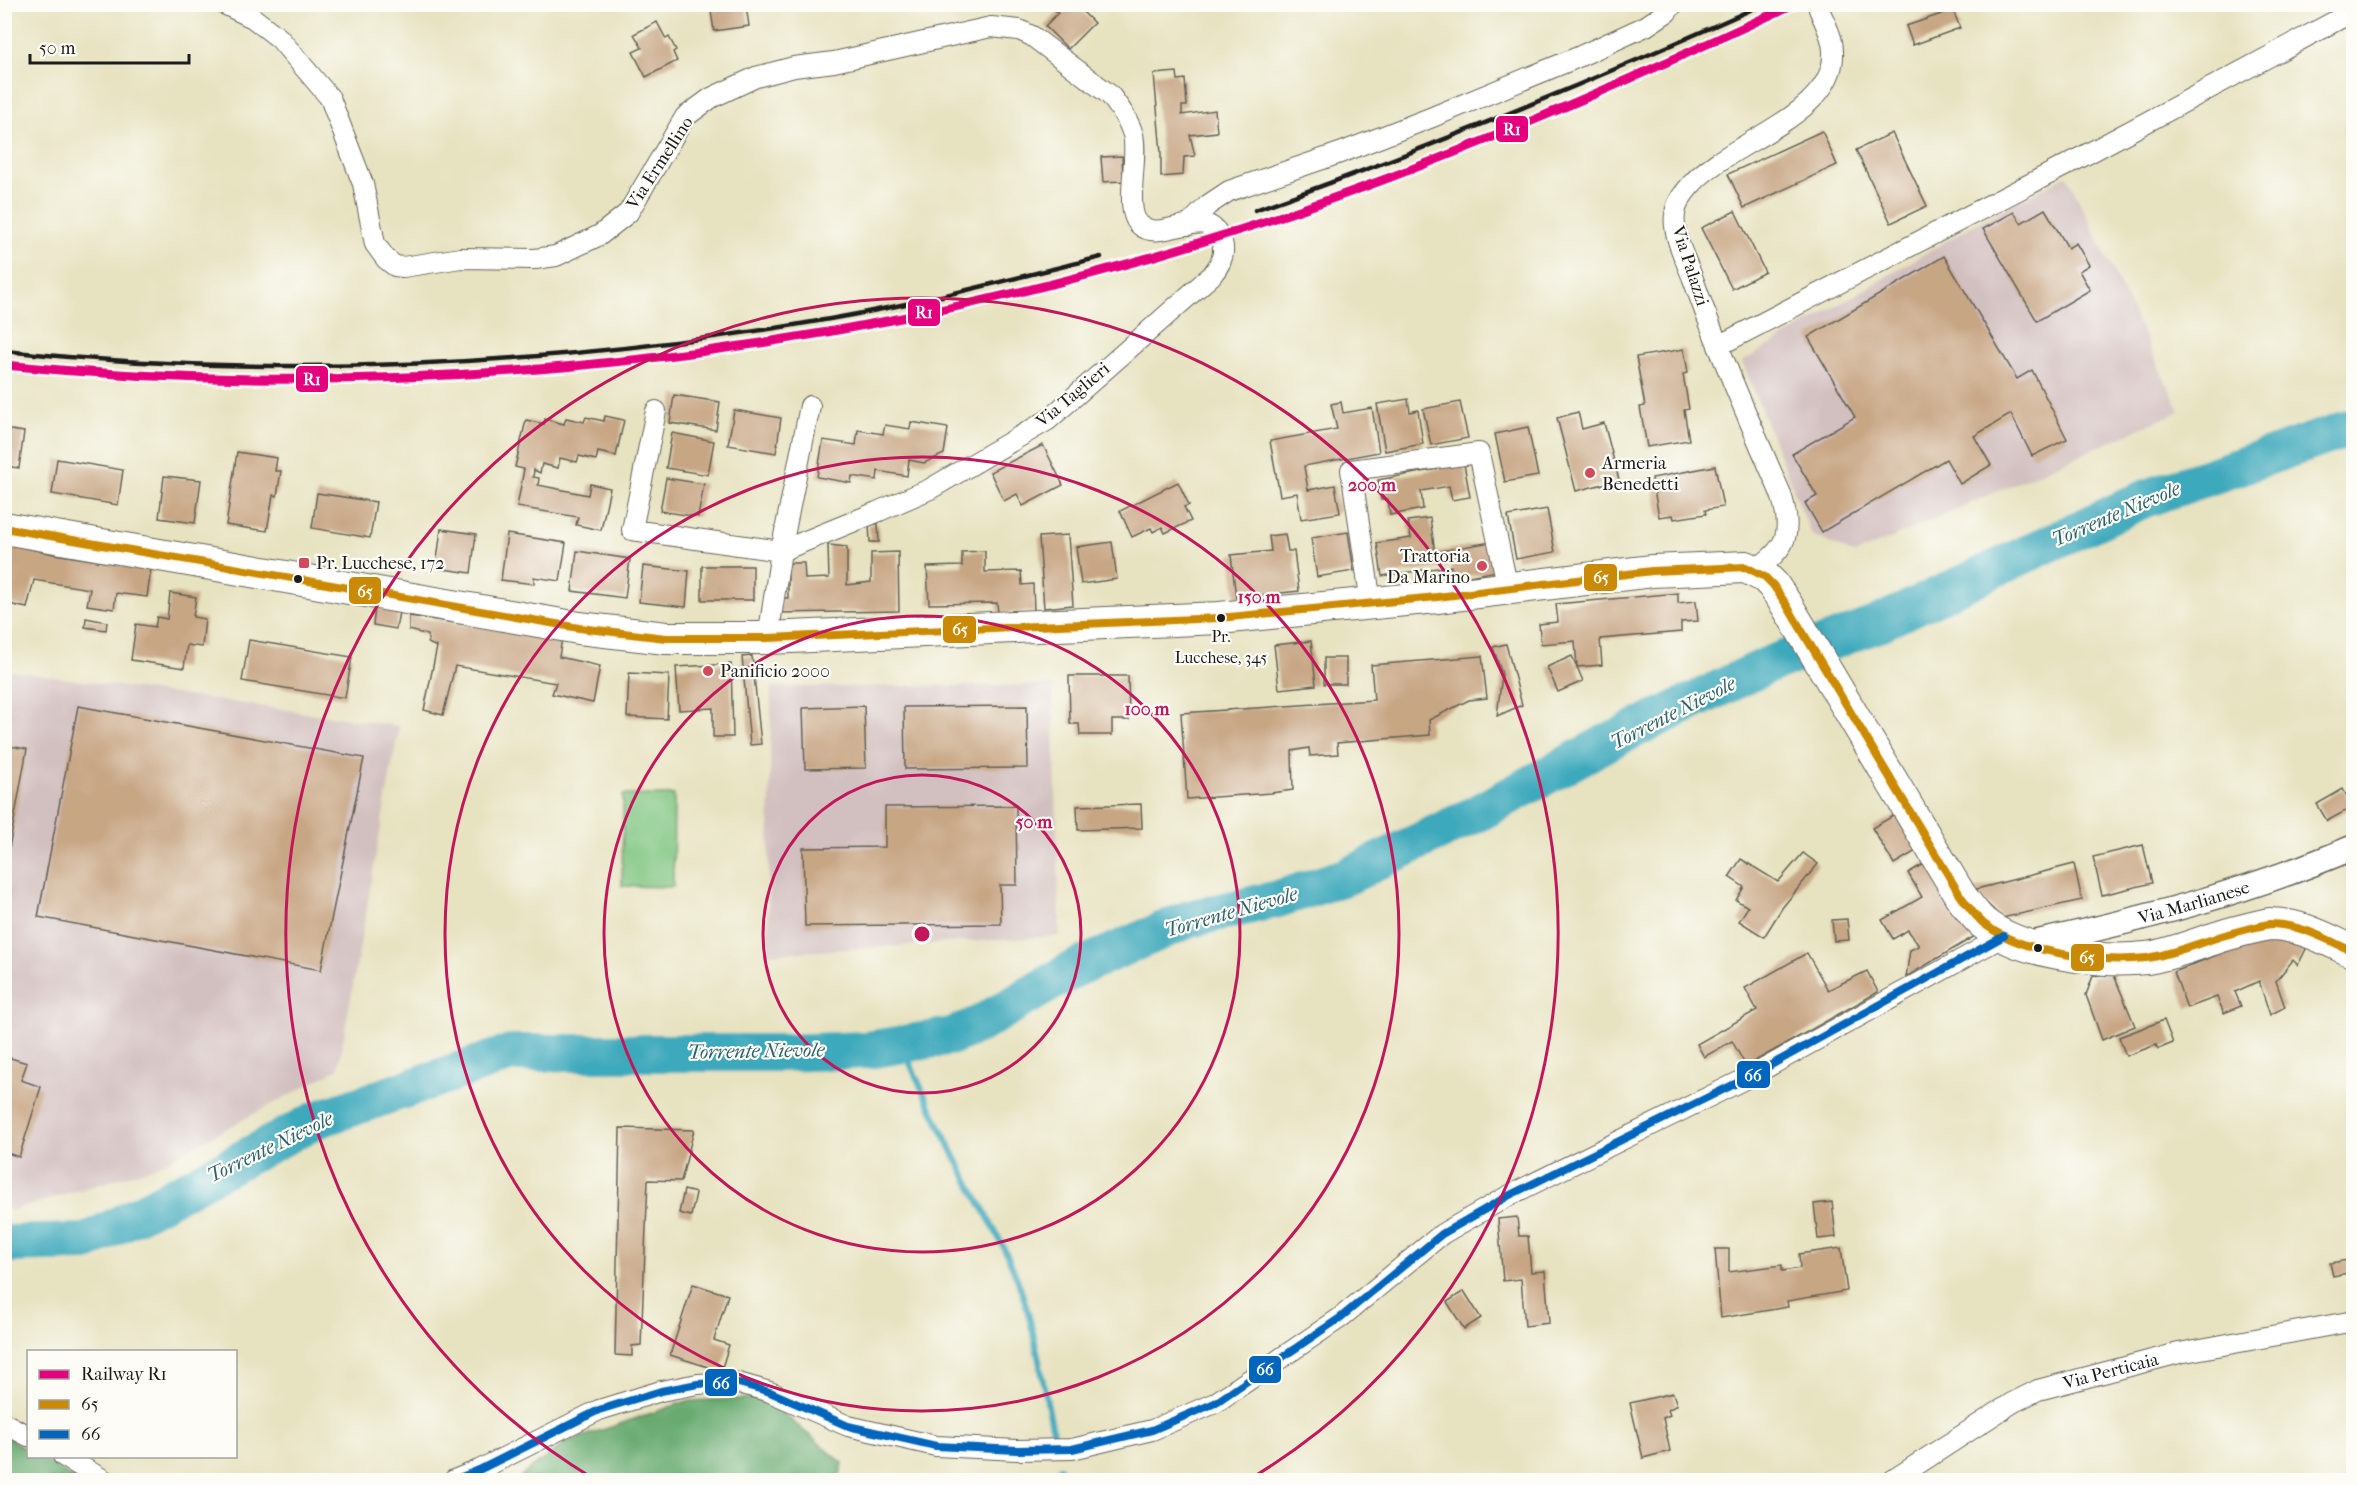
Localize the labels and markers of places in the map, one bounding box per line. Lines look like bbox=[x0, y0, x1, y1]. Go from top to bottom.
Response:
place label: Armeria Benedetti bbox=[1601, 453, 1679, 495]
marker: Armeria Benedetti bbox=[1583, 466, 1597, 480]
place label: Trattoria Da Marino bbox=[1387, 546, 1471, 588]
place label: Pr. Lucchese, 172 bbox=[316, 553, 444, 574]
marker: Pr. Lucchese, 172 bbox=[297, 556, 311, 570]
marker: Trattoria Da Marino bbox=[1475, 559, 1489, 573]
unlabelled marker bbox=[292, 573, 304, 585]
marker: Pr. Lucchese, 345 bbox=[1215, 612, 1227, 624]
place label: Pr. Lucchese, 345 bbox=[1175, 627, 1267, 667]
place label: Panificio 2000 bbox=[720, 661, 830, 682]
marker: Panificio 2000 bbox=[701, 664, 715, 678]
centre of rings bbox=[912, 924, 932, 944]
unlabelled marker bbox=[2032, 942, 2044, 954]

